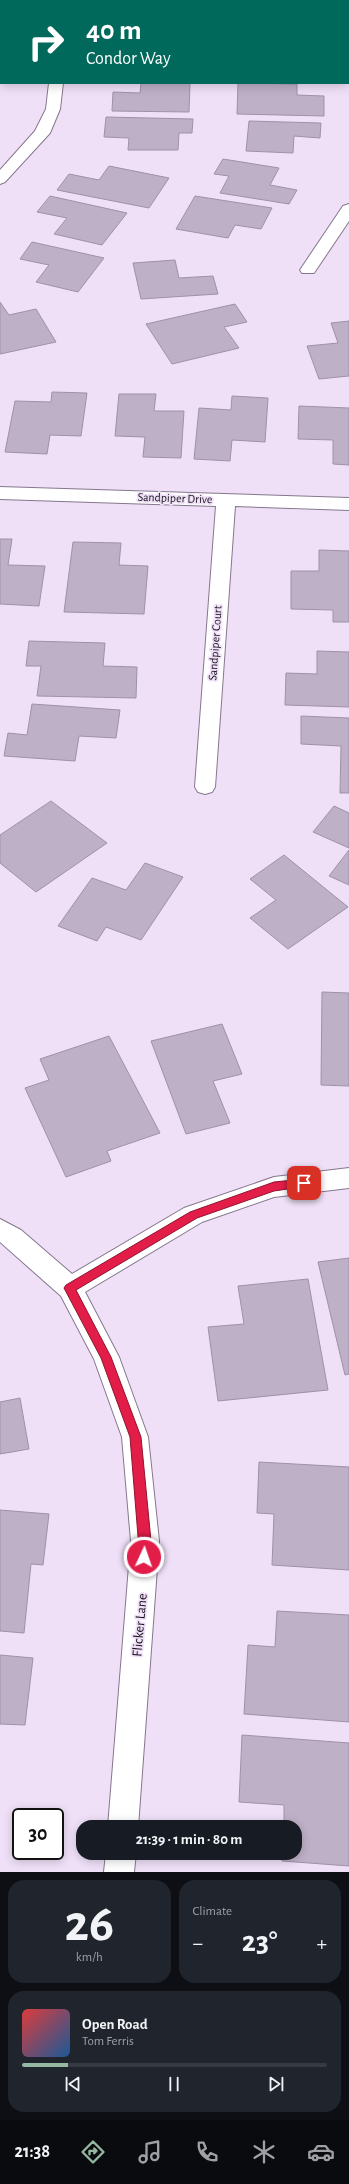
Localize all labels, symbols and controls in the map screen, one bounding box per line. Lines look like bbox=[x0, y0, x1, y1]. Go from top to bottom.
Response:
icon: right bbox=[20, 16, 72, 68]
text: 40 m bbox=[86, 17, 142, 45]
text: Condor Way bbox=[86, 50, 171, 68]
street label: Sandpiper Drive bbox=[137, 491, 213, 505]
street label: Sandpiper Court bbox=[206, 605, 224, 681]
pin bbox=[287, 1166, 321, 1200]
icon: arrive bbox=[293, 1172, 315, 1194]
position arrow bbox=[123, 1536, 165, 1578]
street label: Flicker Lane bbox=[130, 1593, 150, 1657]
speed limit sign: 30 bbox=[12, 1808, 64, 1860]
text: 21:39 · 1 min · 80 m bbox=[136, 1832, 242, 1847]
text: 26 bbox=[64, 1898, 114, 1950]
text: Climate bbox=[193, 1905, 232, 1918]
text: 23° bbox=[242, 1927, 278, 1957]
text: − bbox=[193, 1932, 203, 1954]
text: + bbox=[316, 1932, 327, 1954]
text: km/h bbox=[76, 1951, 103, 1964]
text: Open Road bbox=[82, 2017, 148, 2032]
text: Tom Ferris bbox=[82, 2035, 134, 2048]
icon: previous bbox=[62, 2073, 84, 2095]
icon: pause bbox=[163, 2073, 185, 2095]
icon: next bbox=[265, 2073, 287, 2095]
icon: directions bbox=[79, 2138, 107, 2166]
icon: music bbox=[136, 2138, 164, 2166]
icon: phone bbox=[193, 2138, 221, 2166]
icon: climate bbox=[250, 2138, 278, 2166]
icon: car bbox=[307, 2138, 335, 2166]
text: 21:38 bbox=[14, 2143, 50, 2161]

